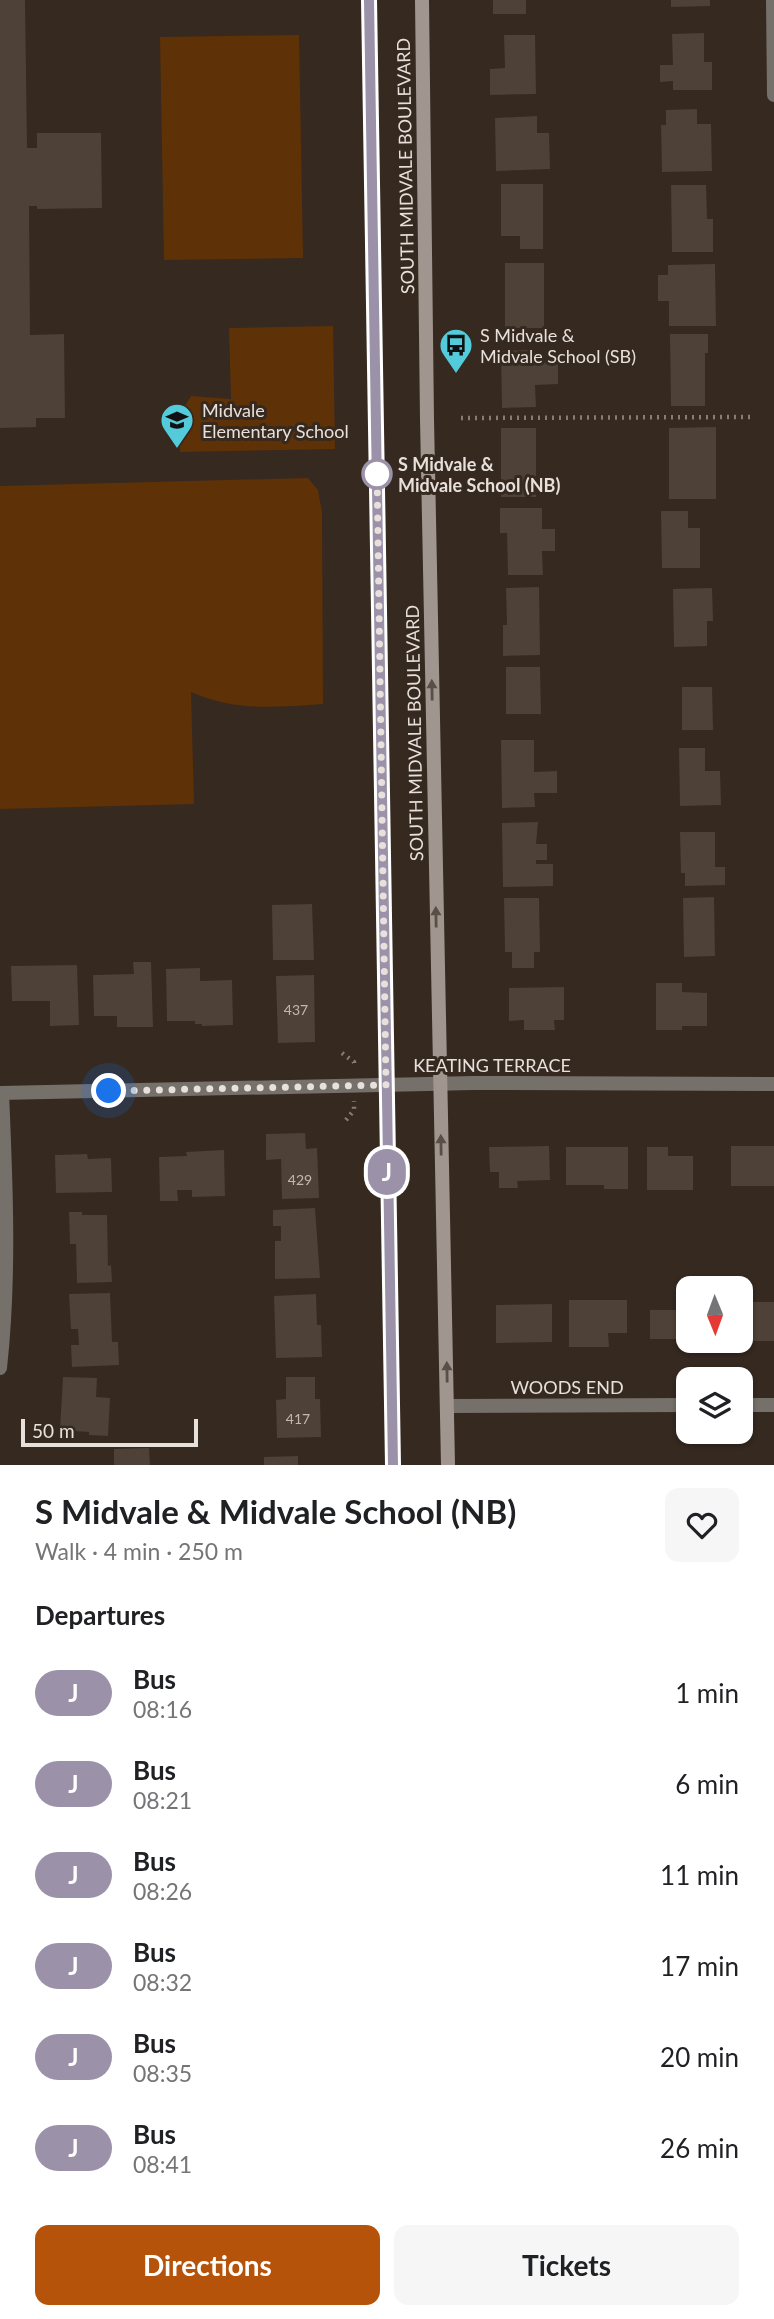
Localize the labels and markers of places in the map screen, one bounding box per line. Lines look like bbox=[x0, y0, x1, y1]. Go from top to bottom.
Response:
place label: S Midvale & Midvale School (SB) bbox=[480, 324, 636, 367]
bus stop icon: S Midvale & Midvale School (SB) bbox=[437, 326, 475, 375]
place label: Midvale Elementary School bbox=[202, 399, 349, 442]
school or university icon: Midvale Elementary School bbox=[158, 401, 196, 450]
place label: S Midvale & Midvale School (NB) bbox=[398, 453, 560, 496]
marker: S Midvale & Midvale School (NB) bbox=[362, 459, 392, 489]

